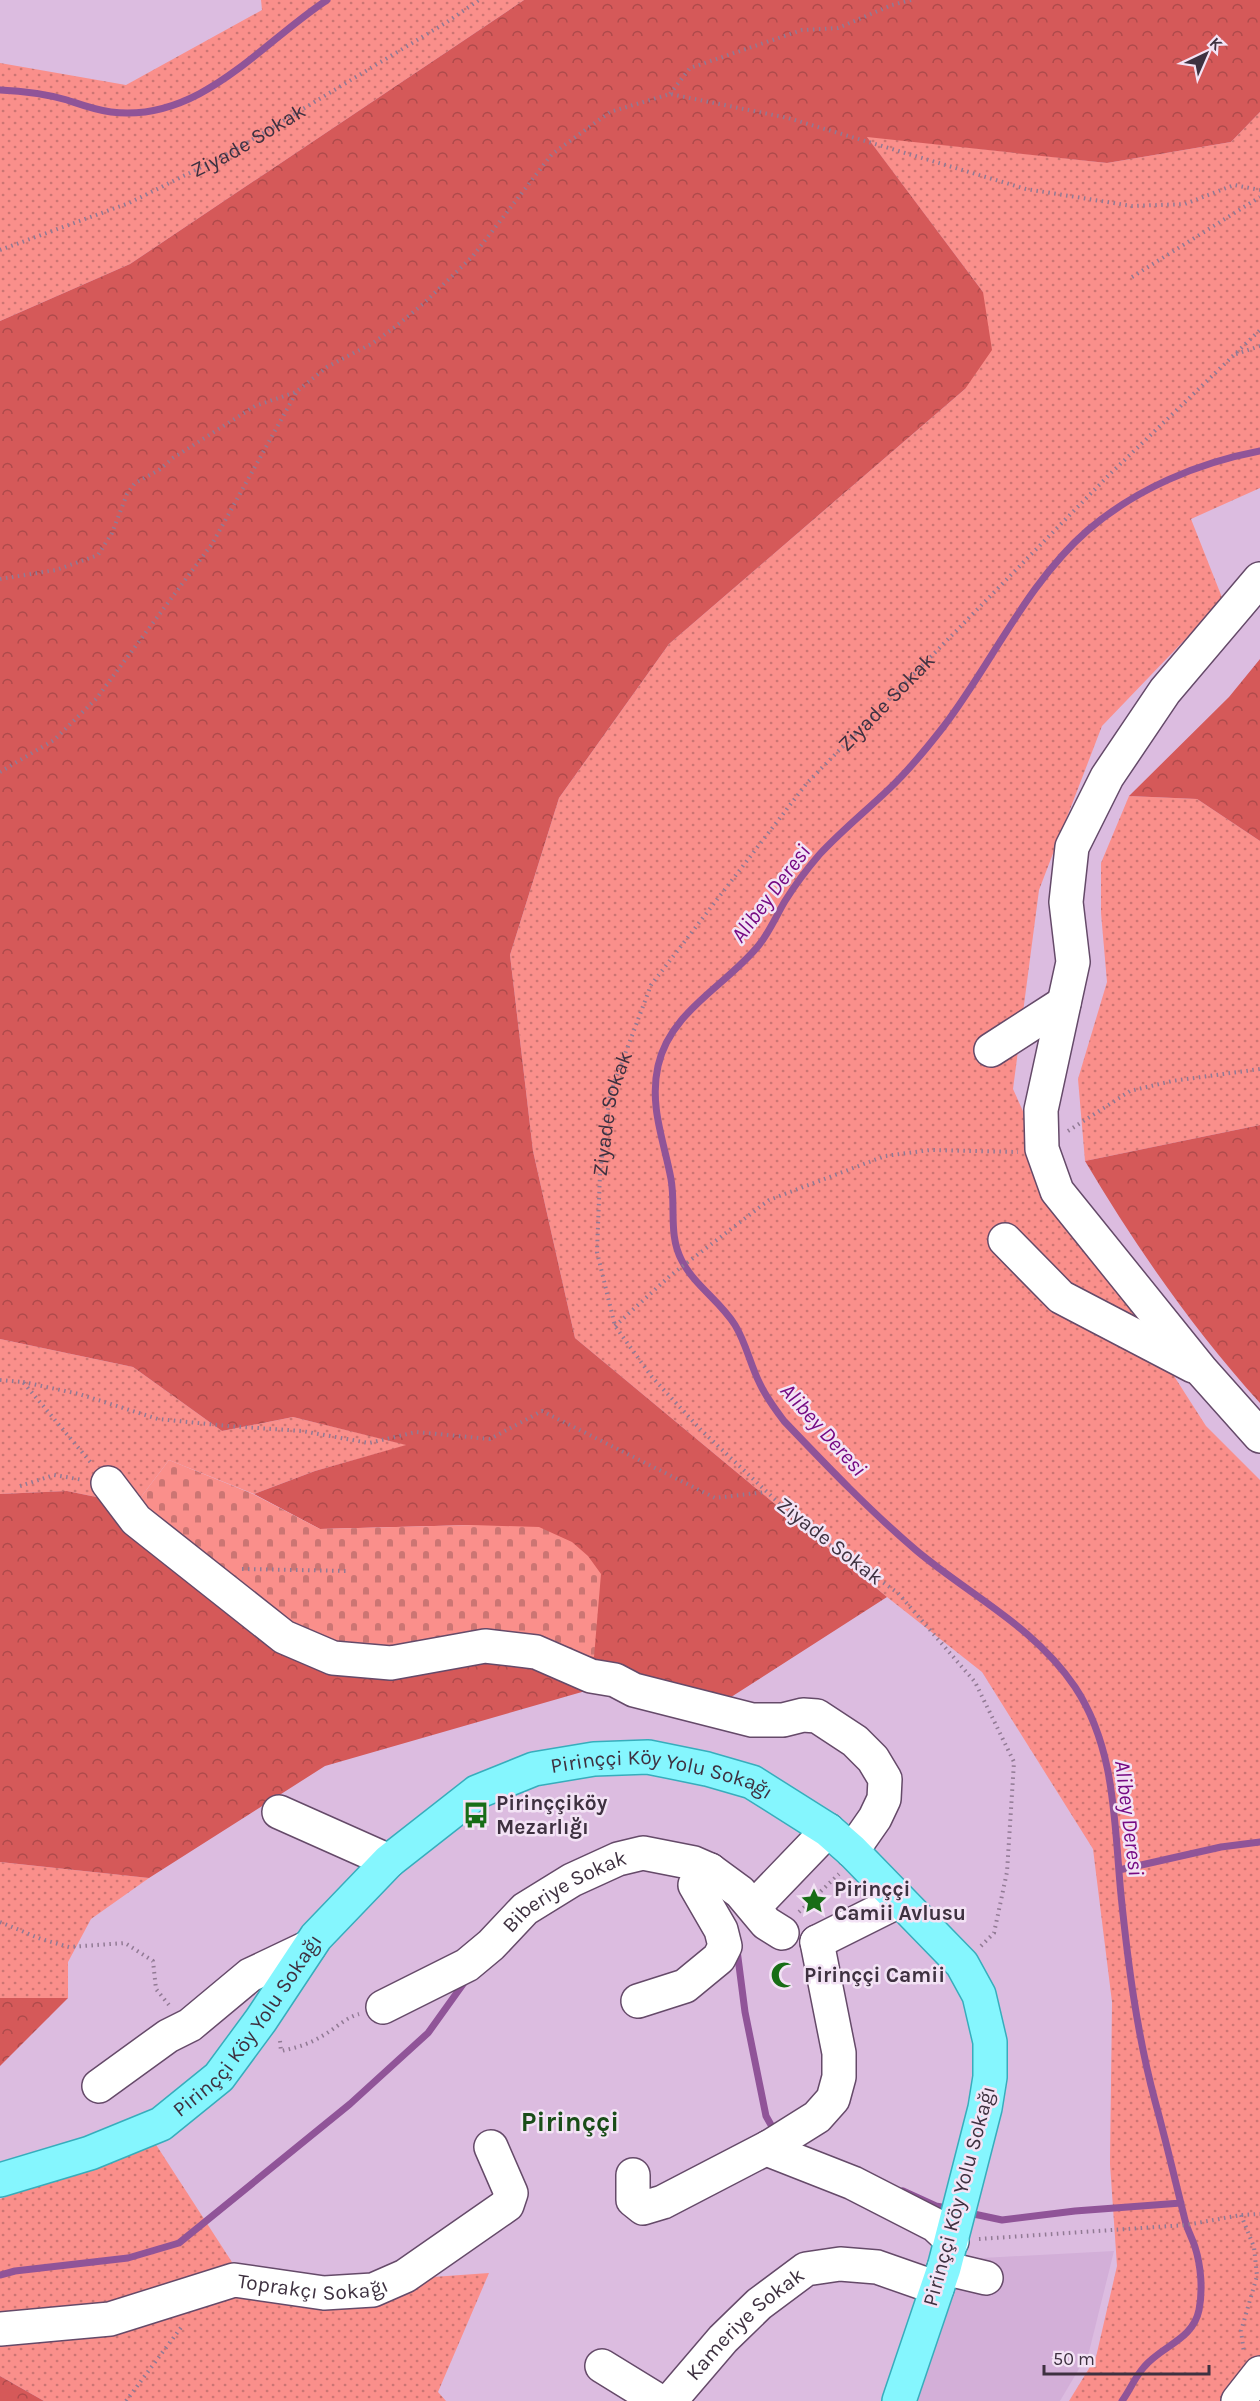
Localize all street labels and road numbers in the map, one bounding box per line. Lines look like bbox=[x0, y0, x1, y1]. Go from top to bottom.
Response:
street label: Ziyade Sokak bbox=[187, 98, 310, 182]
street label: Ziyade Sokak bbox=[833, 648, 940, 756]
street label: Ziyade Sokak bbox=[588, 1048, 637, 1178]
street label: Ziyade Sokak bbox=[772, 1492, 888, 1590]
street label: Pirinççi Köy Yolu Sokağı bbox=[549, 1745, 777, 1804]
street label: Biberiye Sokak bbox=[497, 1845, 629, 1937]
street label: Pirinççi Köy Yolu Sokağı bbox=[168, 1930, 327, 2122]
street label: Pirinççi Köy Yolu Sokağı bbox=[918, 2083, 1000, 2309]
street label: Kameriye Sokak bbox=[681, 2263, 809, 2385]
street label: Toprakçı Sokağı bbox=[236, 2269, 392, 2305]

